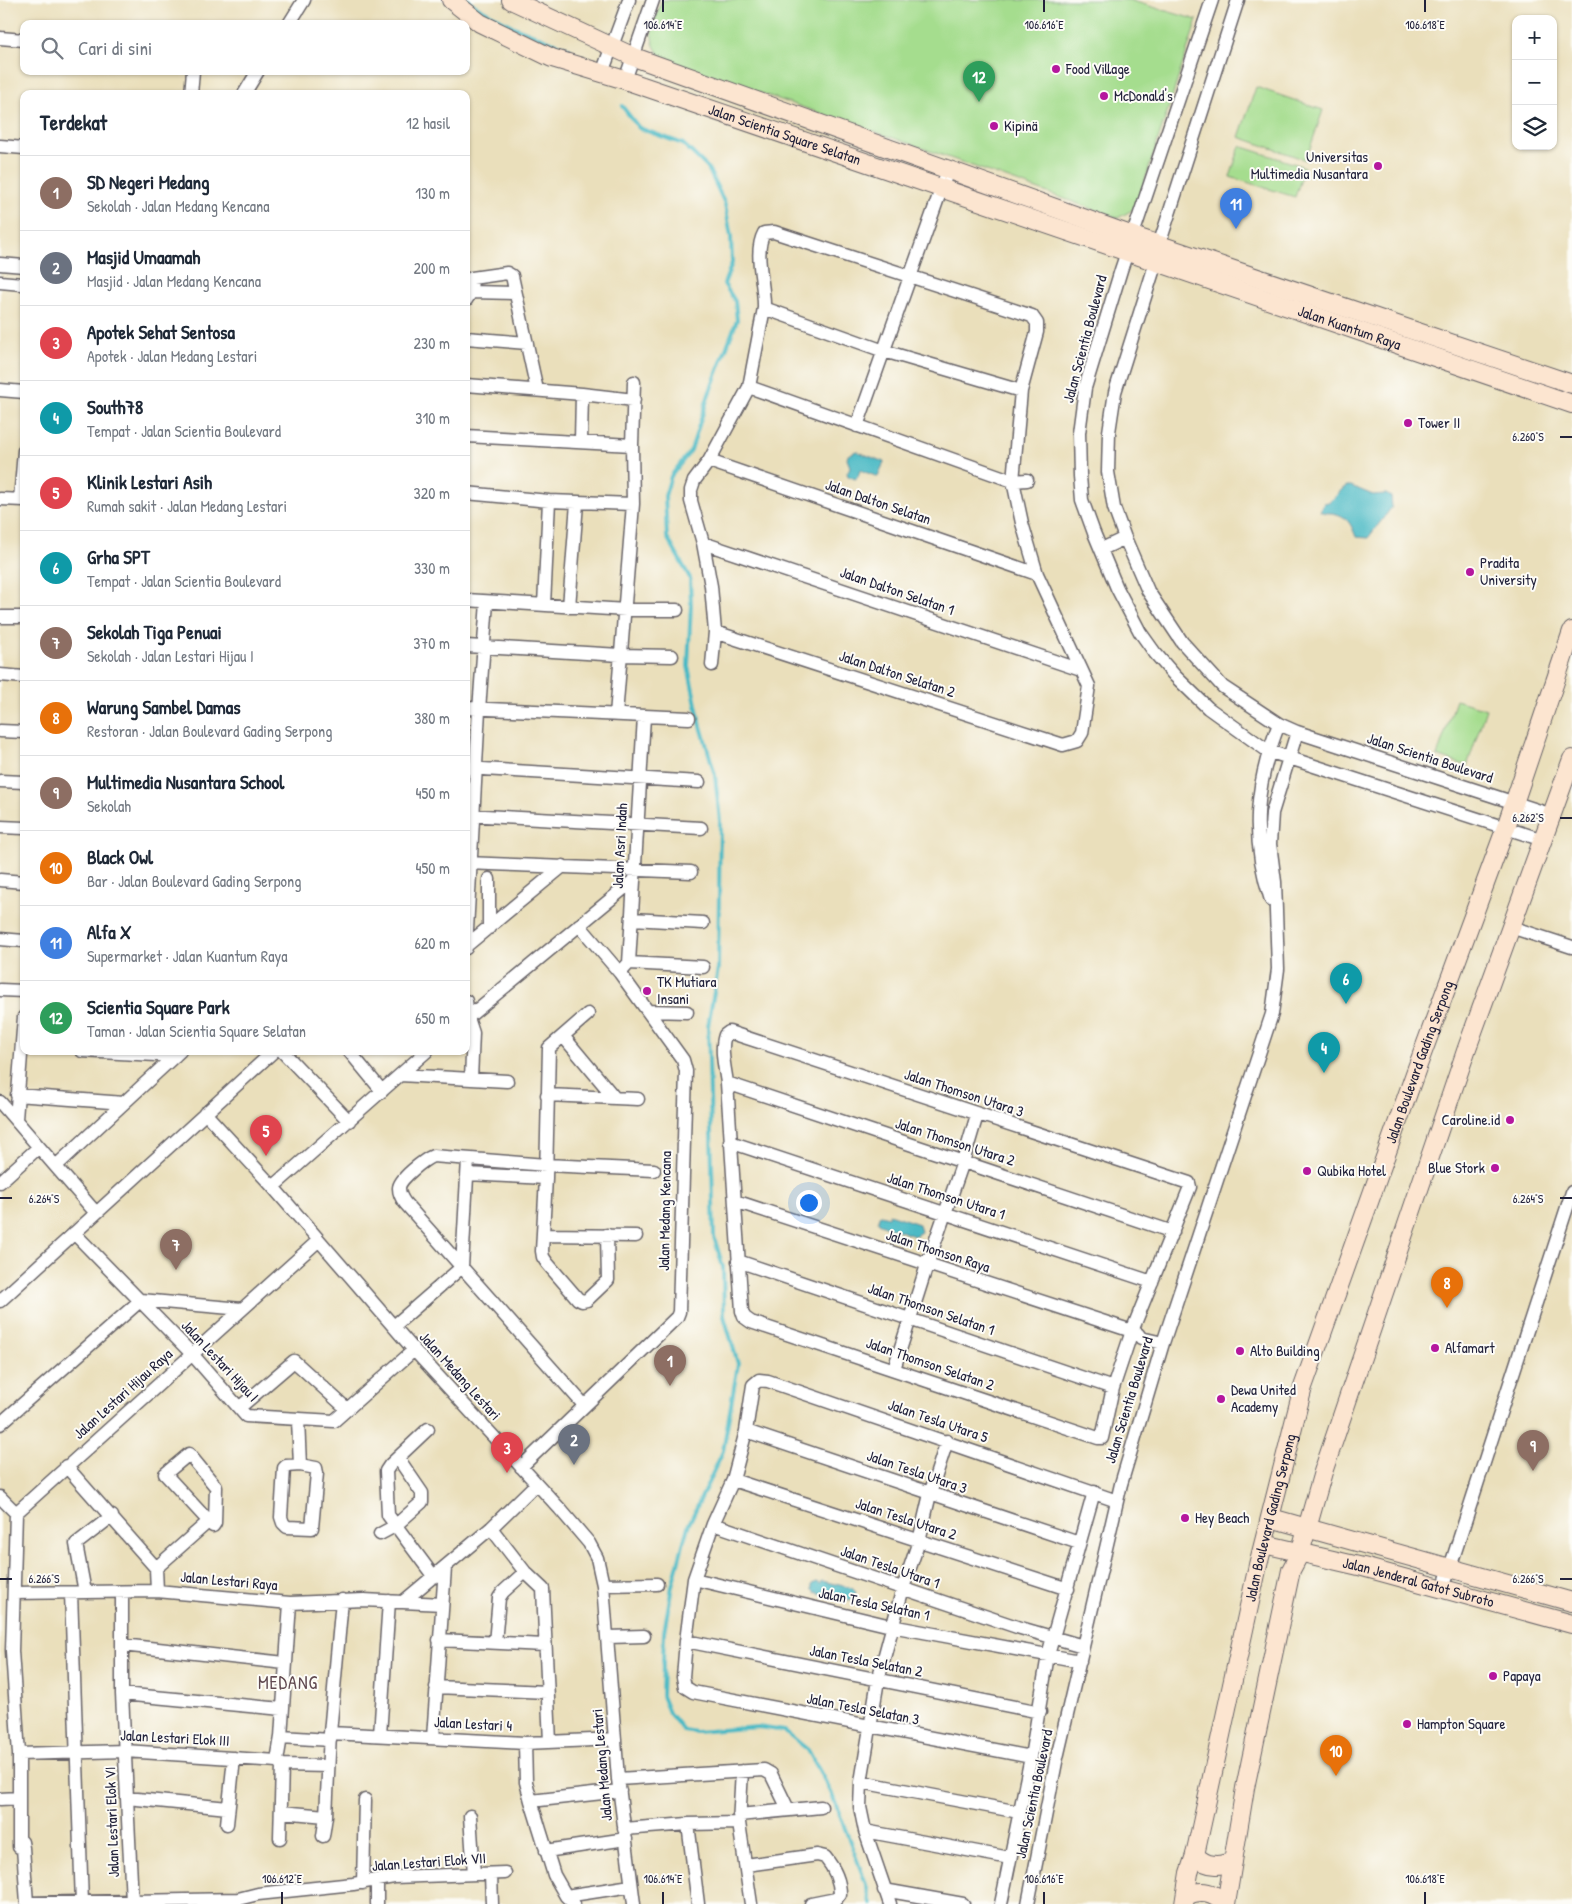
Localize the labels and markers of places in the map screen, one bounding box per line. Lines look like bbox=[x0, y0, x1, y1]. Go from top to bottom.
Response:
place label: Food Village bbox=[1065, 58, 1130, 79]
pin: 12 bbox=[963, 61, 995, 102]
marker: Food Village bbox=[1050, 63, 1062, 75]
place label: McDonald's bbox=[1114, 85, 1173, 106]
marker: McDonald's bbox=[1098, 90, 1110, 102]
place label: Kipinä bbox=[1004, 115, 1038, 136]
marker: Kipinä bbox=[988, 120, 1000, 132]
place label: Universitas Multimedia Nusantara bbox=[1251, 146, 1368, 184]
marker: Universitas Multimedia Nusantara bbox=[1372, 160, 1384, 172]
pin: 11 bbox=[1220, 188, 1252, 229]
place label: Tower II bbox=[1418, 412, 1460, 433]
marker: Tower II bbox=[1402, 417, 1414, 429]
place label: Pradita University bbox=[1480, 552, 1537, 590]
marker: Pradita University bbox=[1464, 566, 1476, 578]
pin: 6 bbox=[1330, 963, 1362, 1004]
place label: TK Mutiara Insani bbox=[657, 971, 716, 1009]
marker: TK Mutiara Insani bbox=[641, 985, 653, 997]
pin: 4 bbox=[1308, 1032, 1340, 1073]
place label: Caroline.id bbox=[1442, 1109, 1500, 1130]
marker: Caroline.id bbox=[1504, 1114, 1516, 1126]
pin: 5 bbox=[250, 1115, 282, 1156]
place label: Blue Stork bbox=[1428, 1157, 1485, 1178]
place label: Qubika Hotel bbox=[1317, 1160, 1386, 1181]
marker: Blue Stork bbox=[1489, 1162, 1501, 1174]
marker: Qubika Hotel bbox=[1301, 1165, 1313, 1177]
pin: 7 bbox=[160, 1229, 192, 1270]
pin: 8 bbox=[1431, 1267, 1463, 1308]
place label: Alfamart bbox=[1445, 1337, 1495, 1358]
place label: Alto Building bbox=[1250, 1340, 1320, 1361]
marker: Alfamart bbox=[1429, 1342, 1441, 1354]
pin: 1 bbox=[654, 1345, 686, 1386]
marker: Alto Building bbox=[1234, 1345, 1246, 1357]
place label: Dewa United Academy bbox=[1231, 1379, 1296, 1417]
marker: Dewa United Academy bbox=[1215, 1393, 1227, 1405]
pin: 2 bbox=[558, 1424, 590, 1465]
pin: 9 bbox=[1517, 1430, 1549, 1471]
pin: 3 bbox=[491, 1432, 523, 1473]
place label: Hey Beach bbox=[1195, 1507, 1249, 1528]
marker: Hey Beach bbox=[1179, 1512, 1191, 1524]
place label: Papaya bbox=[1503, 1665, 1541, 1686]
marker: Papaya bbox=[1487, 1670, 1499, 1682]
place label: Hampton Square bbox=[1417, 1713, 1505, 1734]
marker: Hampton Square bbox=[1401, 1718, 1413, 1730]
pin: 10 bbox=[1320, 1735, 1352, 1776]

